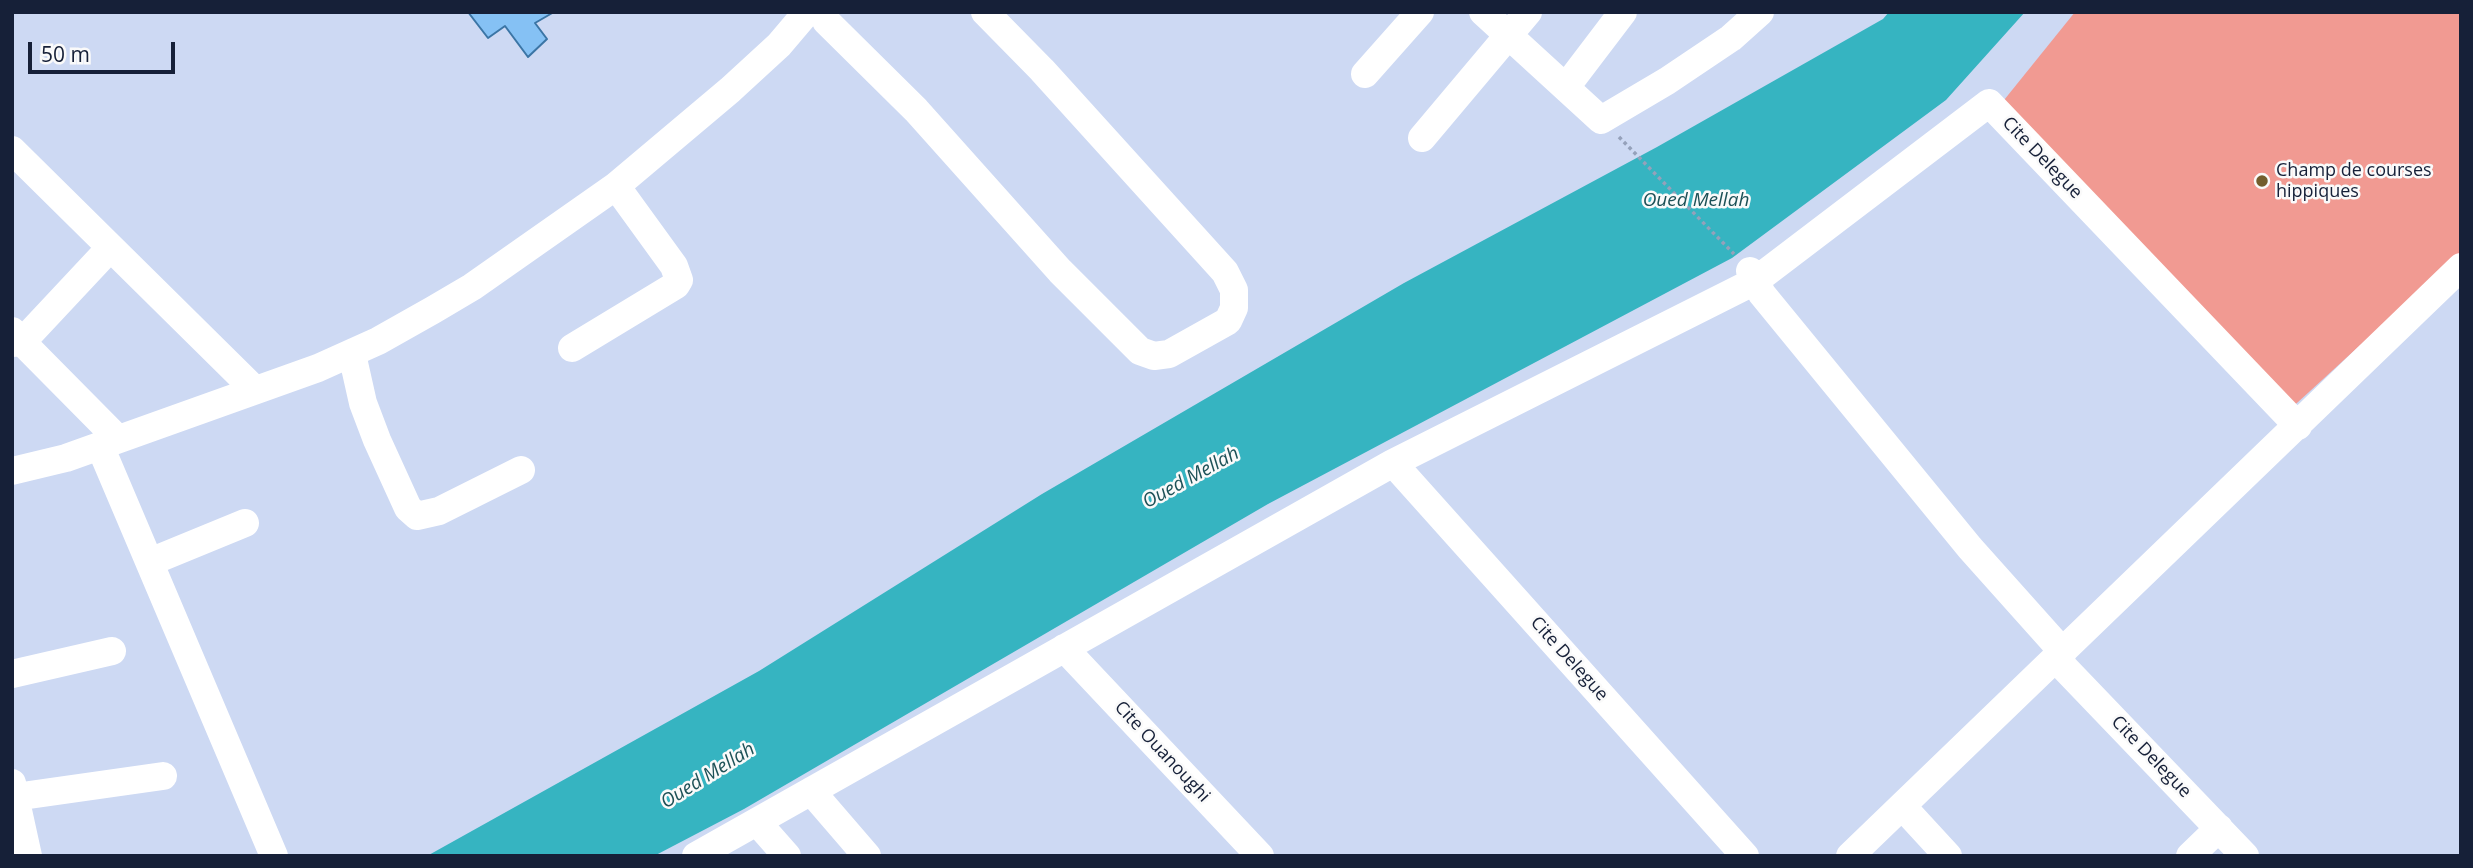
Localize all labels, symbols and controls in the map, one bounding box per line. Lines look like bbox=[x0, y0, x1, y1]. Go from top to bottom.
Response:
scale bar bbox=[32, 28, 178, 72]
text: 50 m bbox=[41, 40, 90, 68]
street label: Cite Delegue bbox=[1997, 112, 2087, 204]
place label: Champ de courses hippiques bbox=[2276, 160, 2432, 202]
marker: Champ de courses hippiques bbox=[2254, 173, 2270, 189]
water label: Oued Mellah bbox=[1643, 190, 1749, 212]
water label: Oued Mellah bbox=[1139, 442, 1243, 514]
street label: Cite Delegue bbox=[1526, 612, 1612, 706]
street label: Cite Ouanoughi bbox=[1110, 697, 1214, 807]
street label: Cite Delegue bbox=[2106, 711, 2196, 803]
water label: Oued Mellah bbox=[657, 738, 759, 814]

